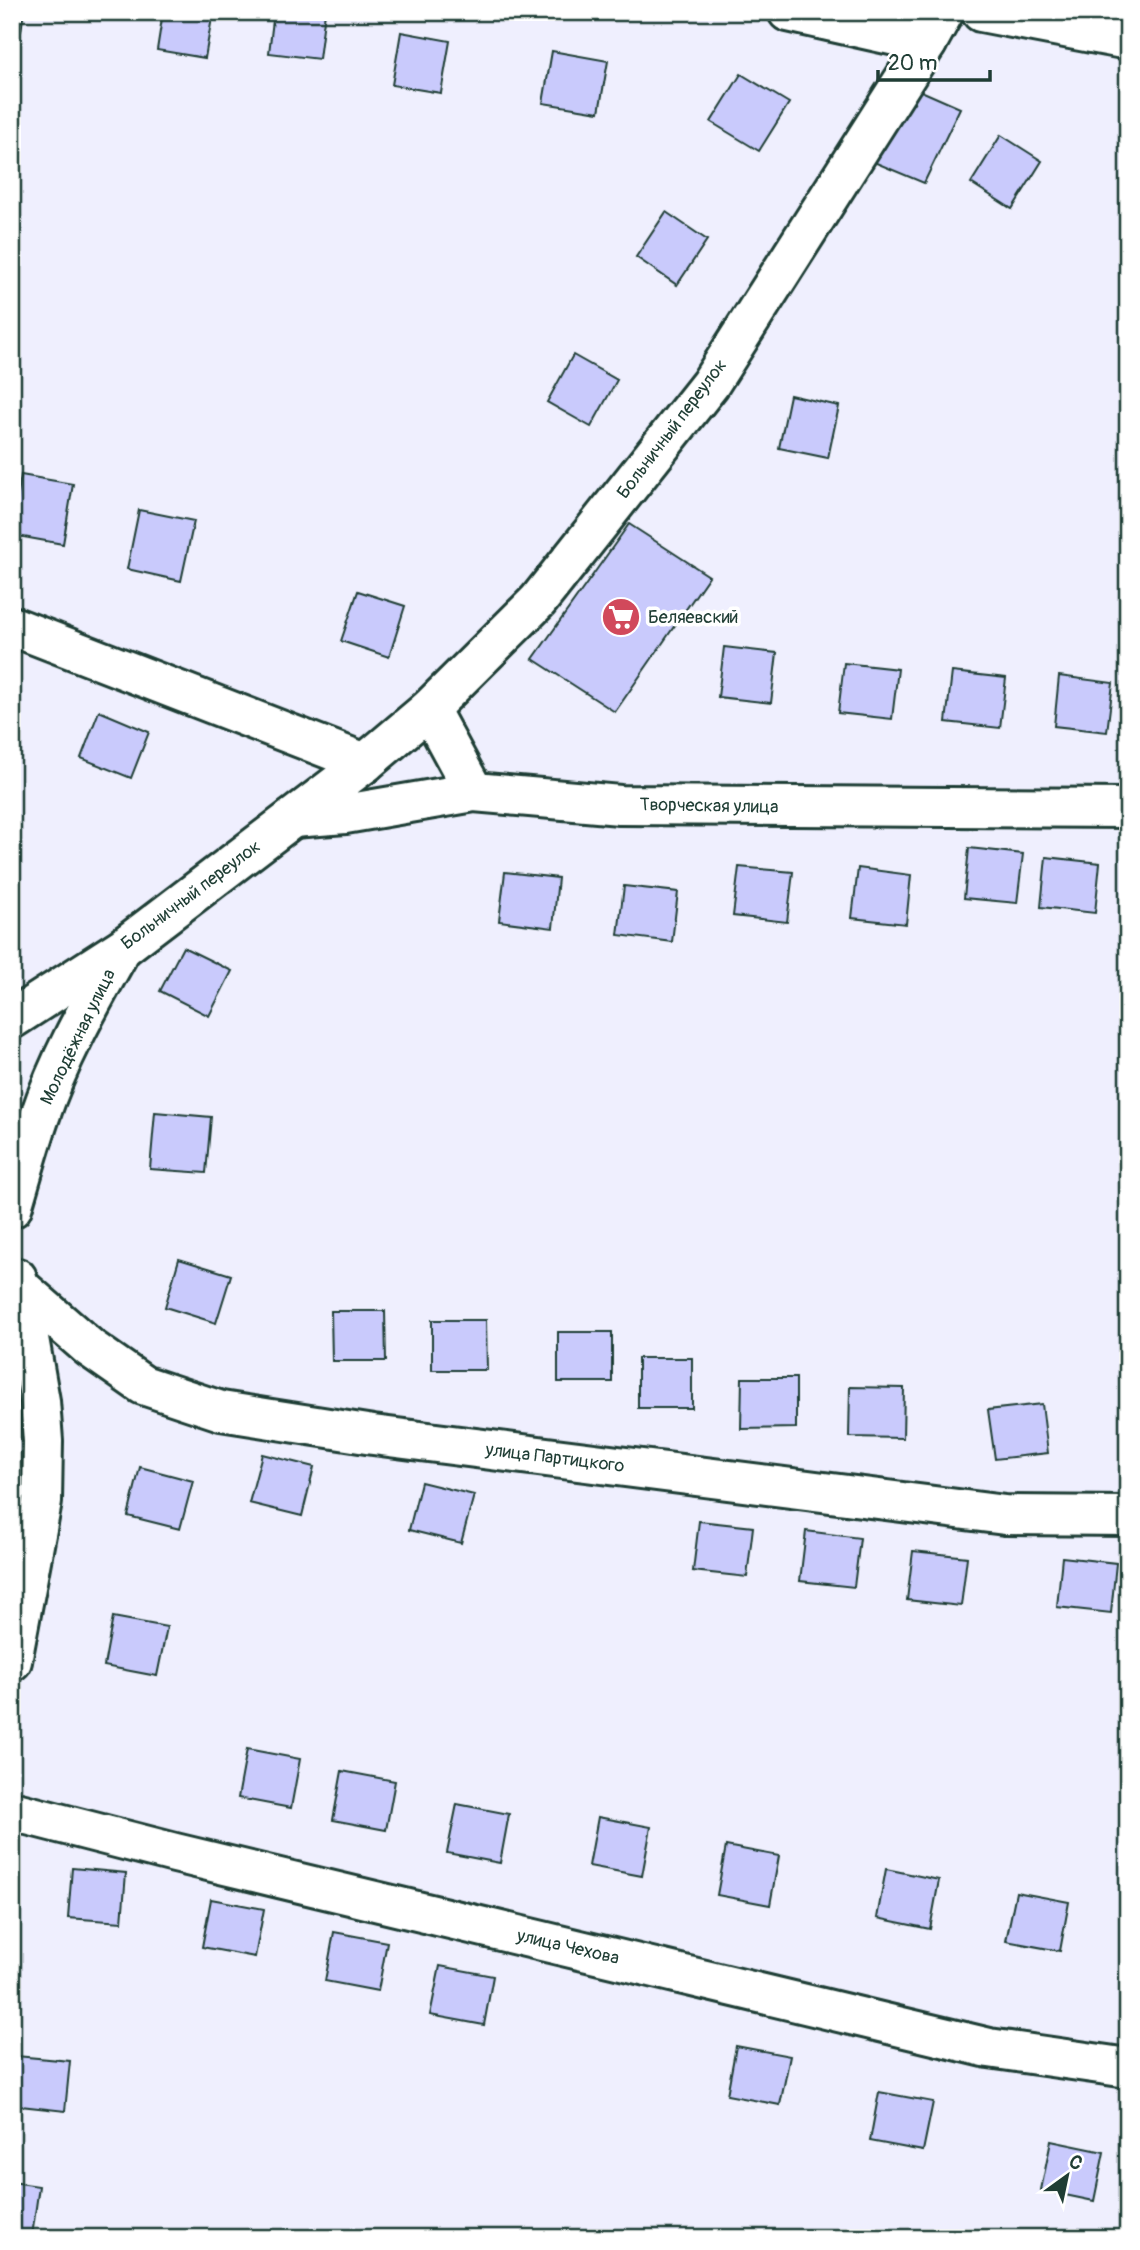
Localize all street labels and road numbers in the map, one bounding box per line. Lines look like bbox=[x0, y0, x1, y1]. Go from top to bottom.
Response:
street label: Больничный переулок bbox=[612, 355, 732, 503]
street label: Творческая улица bbox=[639, 793, 779, 819]
street label: Больничный переулок bbox=[117, 835, 265, 955]
street label: Молодёжная улица bbox=[35, 965, 121, 1109]
street label: улица Партицкого bbox=[483, 1438, 626, 1478]
street label: улица Чехова bbox=[514, 1924, 621, 1970]

